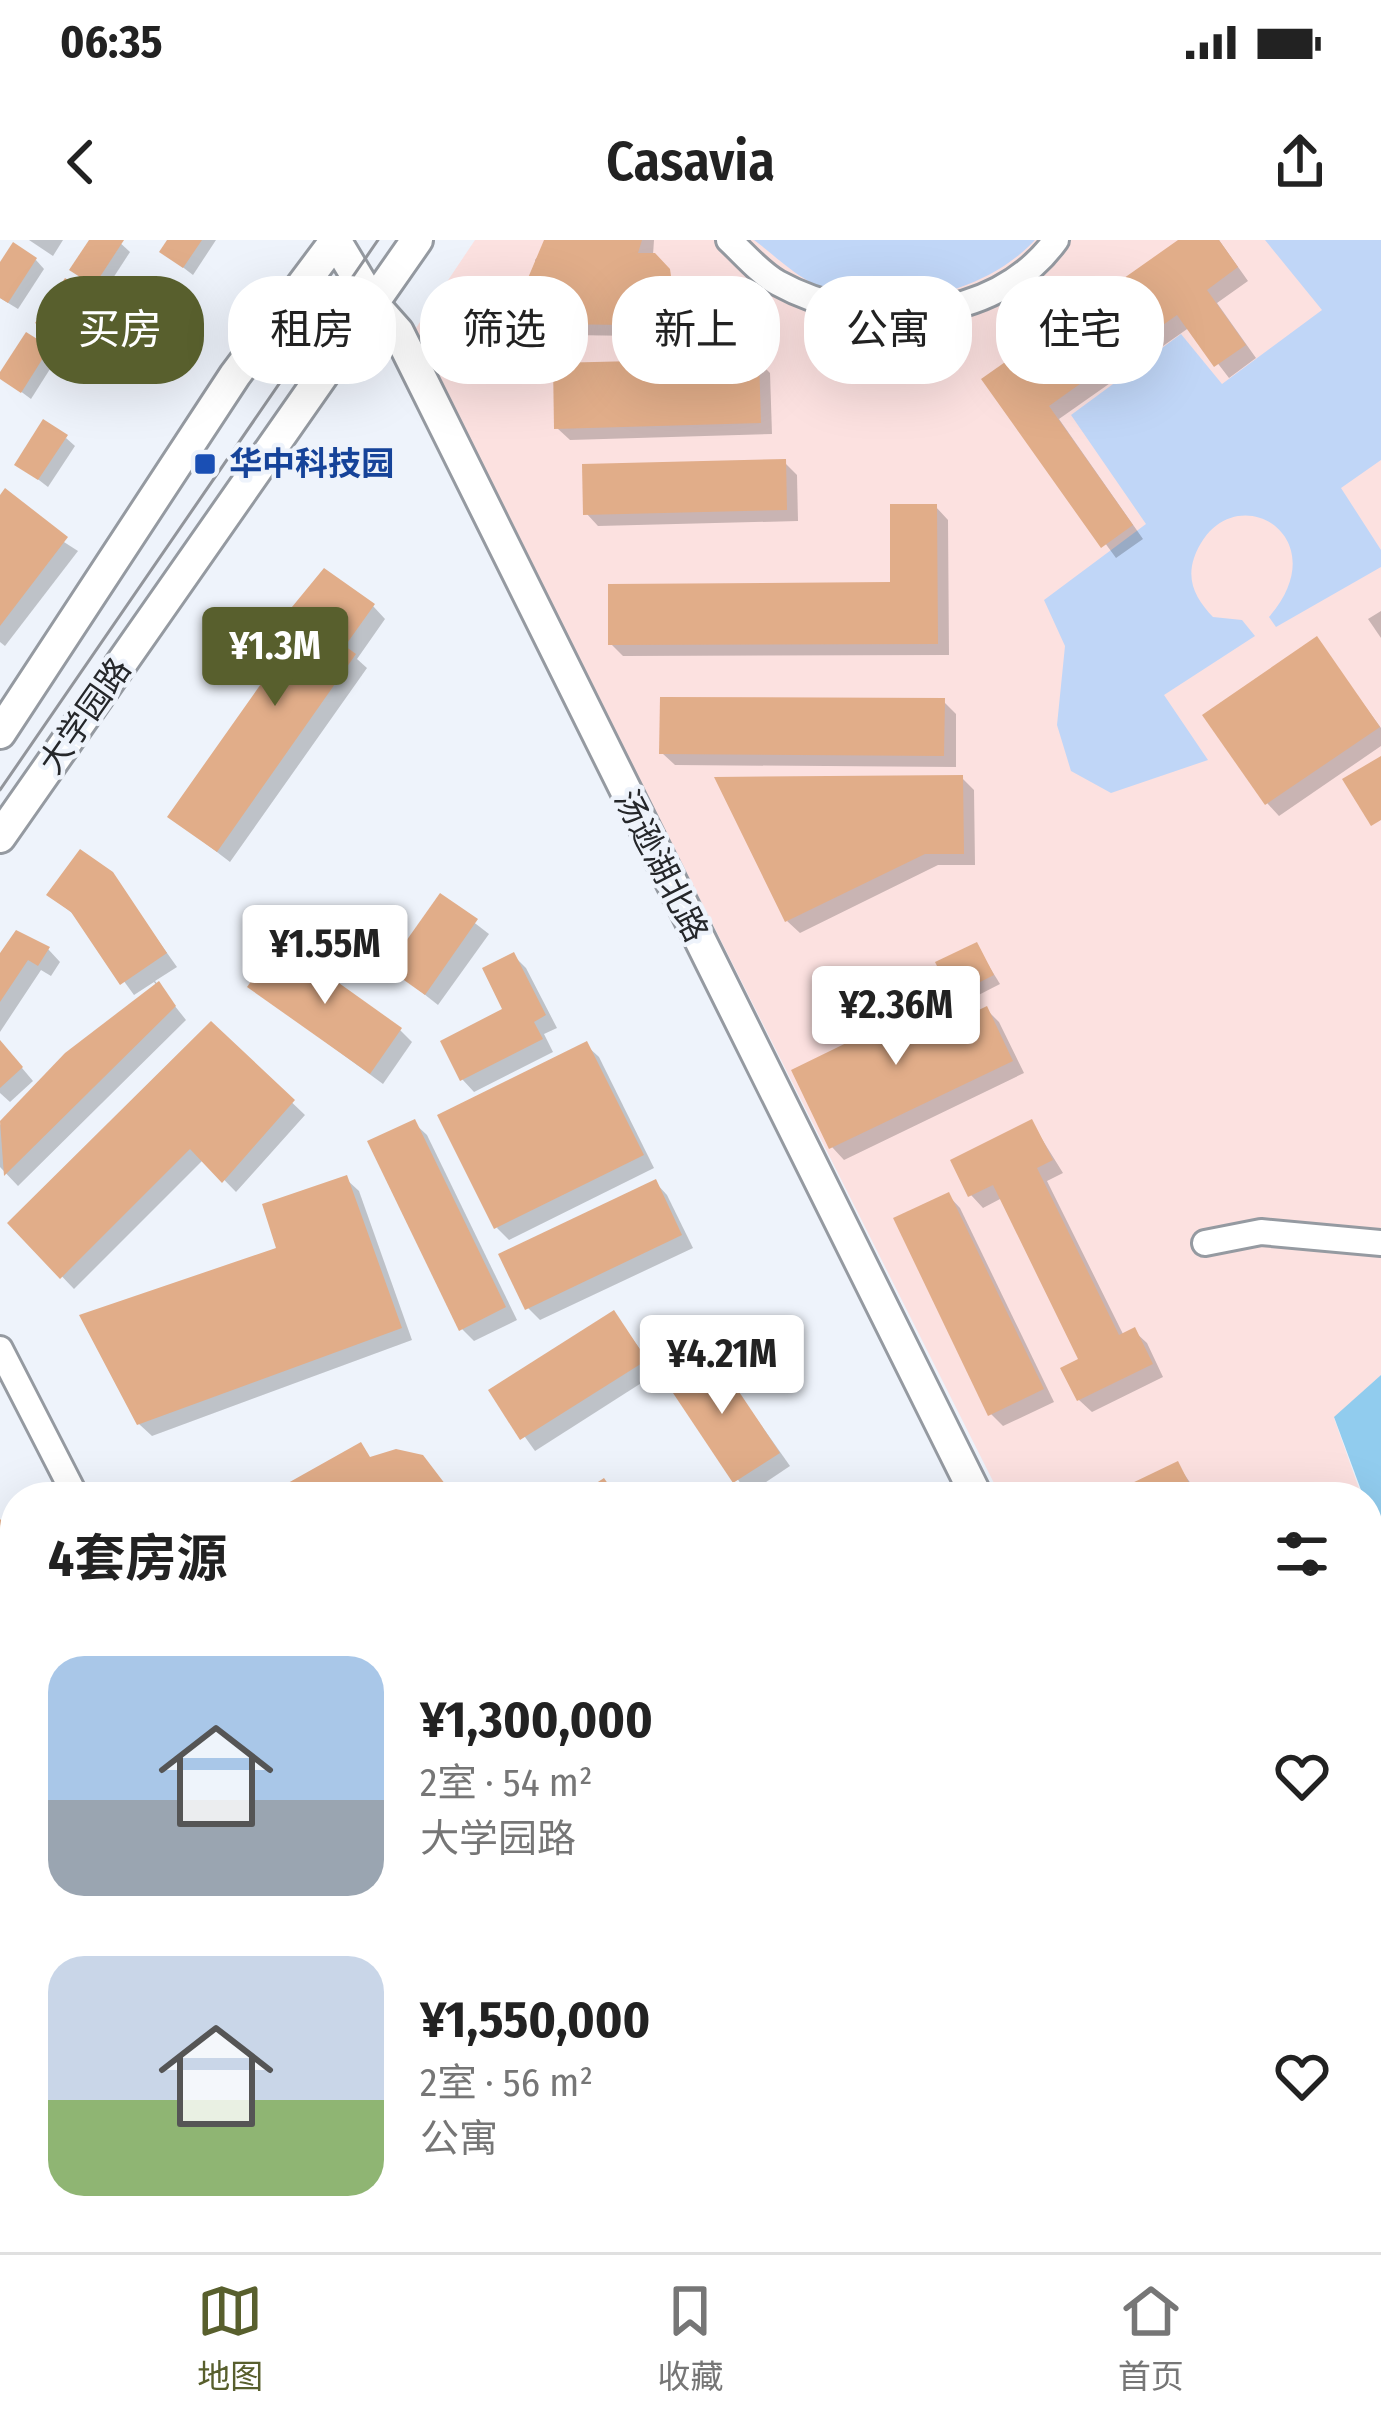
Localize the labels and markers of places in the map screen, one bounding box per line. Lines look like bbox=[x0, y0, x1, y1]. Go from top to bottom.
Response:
place label: 华中科技园 bbox=[229, 444, 394, 484]
marker: 华中科技园 bbox=[192, 451, 218, 477]
pin: ¥1.3M bbox=[191, 607, 359, 709]
pin: ¥1.55M bbox=[227, 905, 423, 1007]
pin: ¥2.36M bbox=[798, 966, 994, 1068]
pin: ¥4.21M bbox=[624, 1315, 820, 1417]

